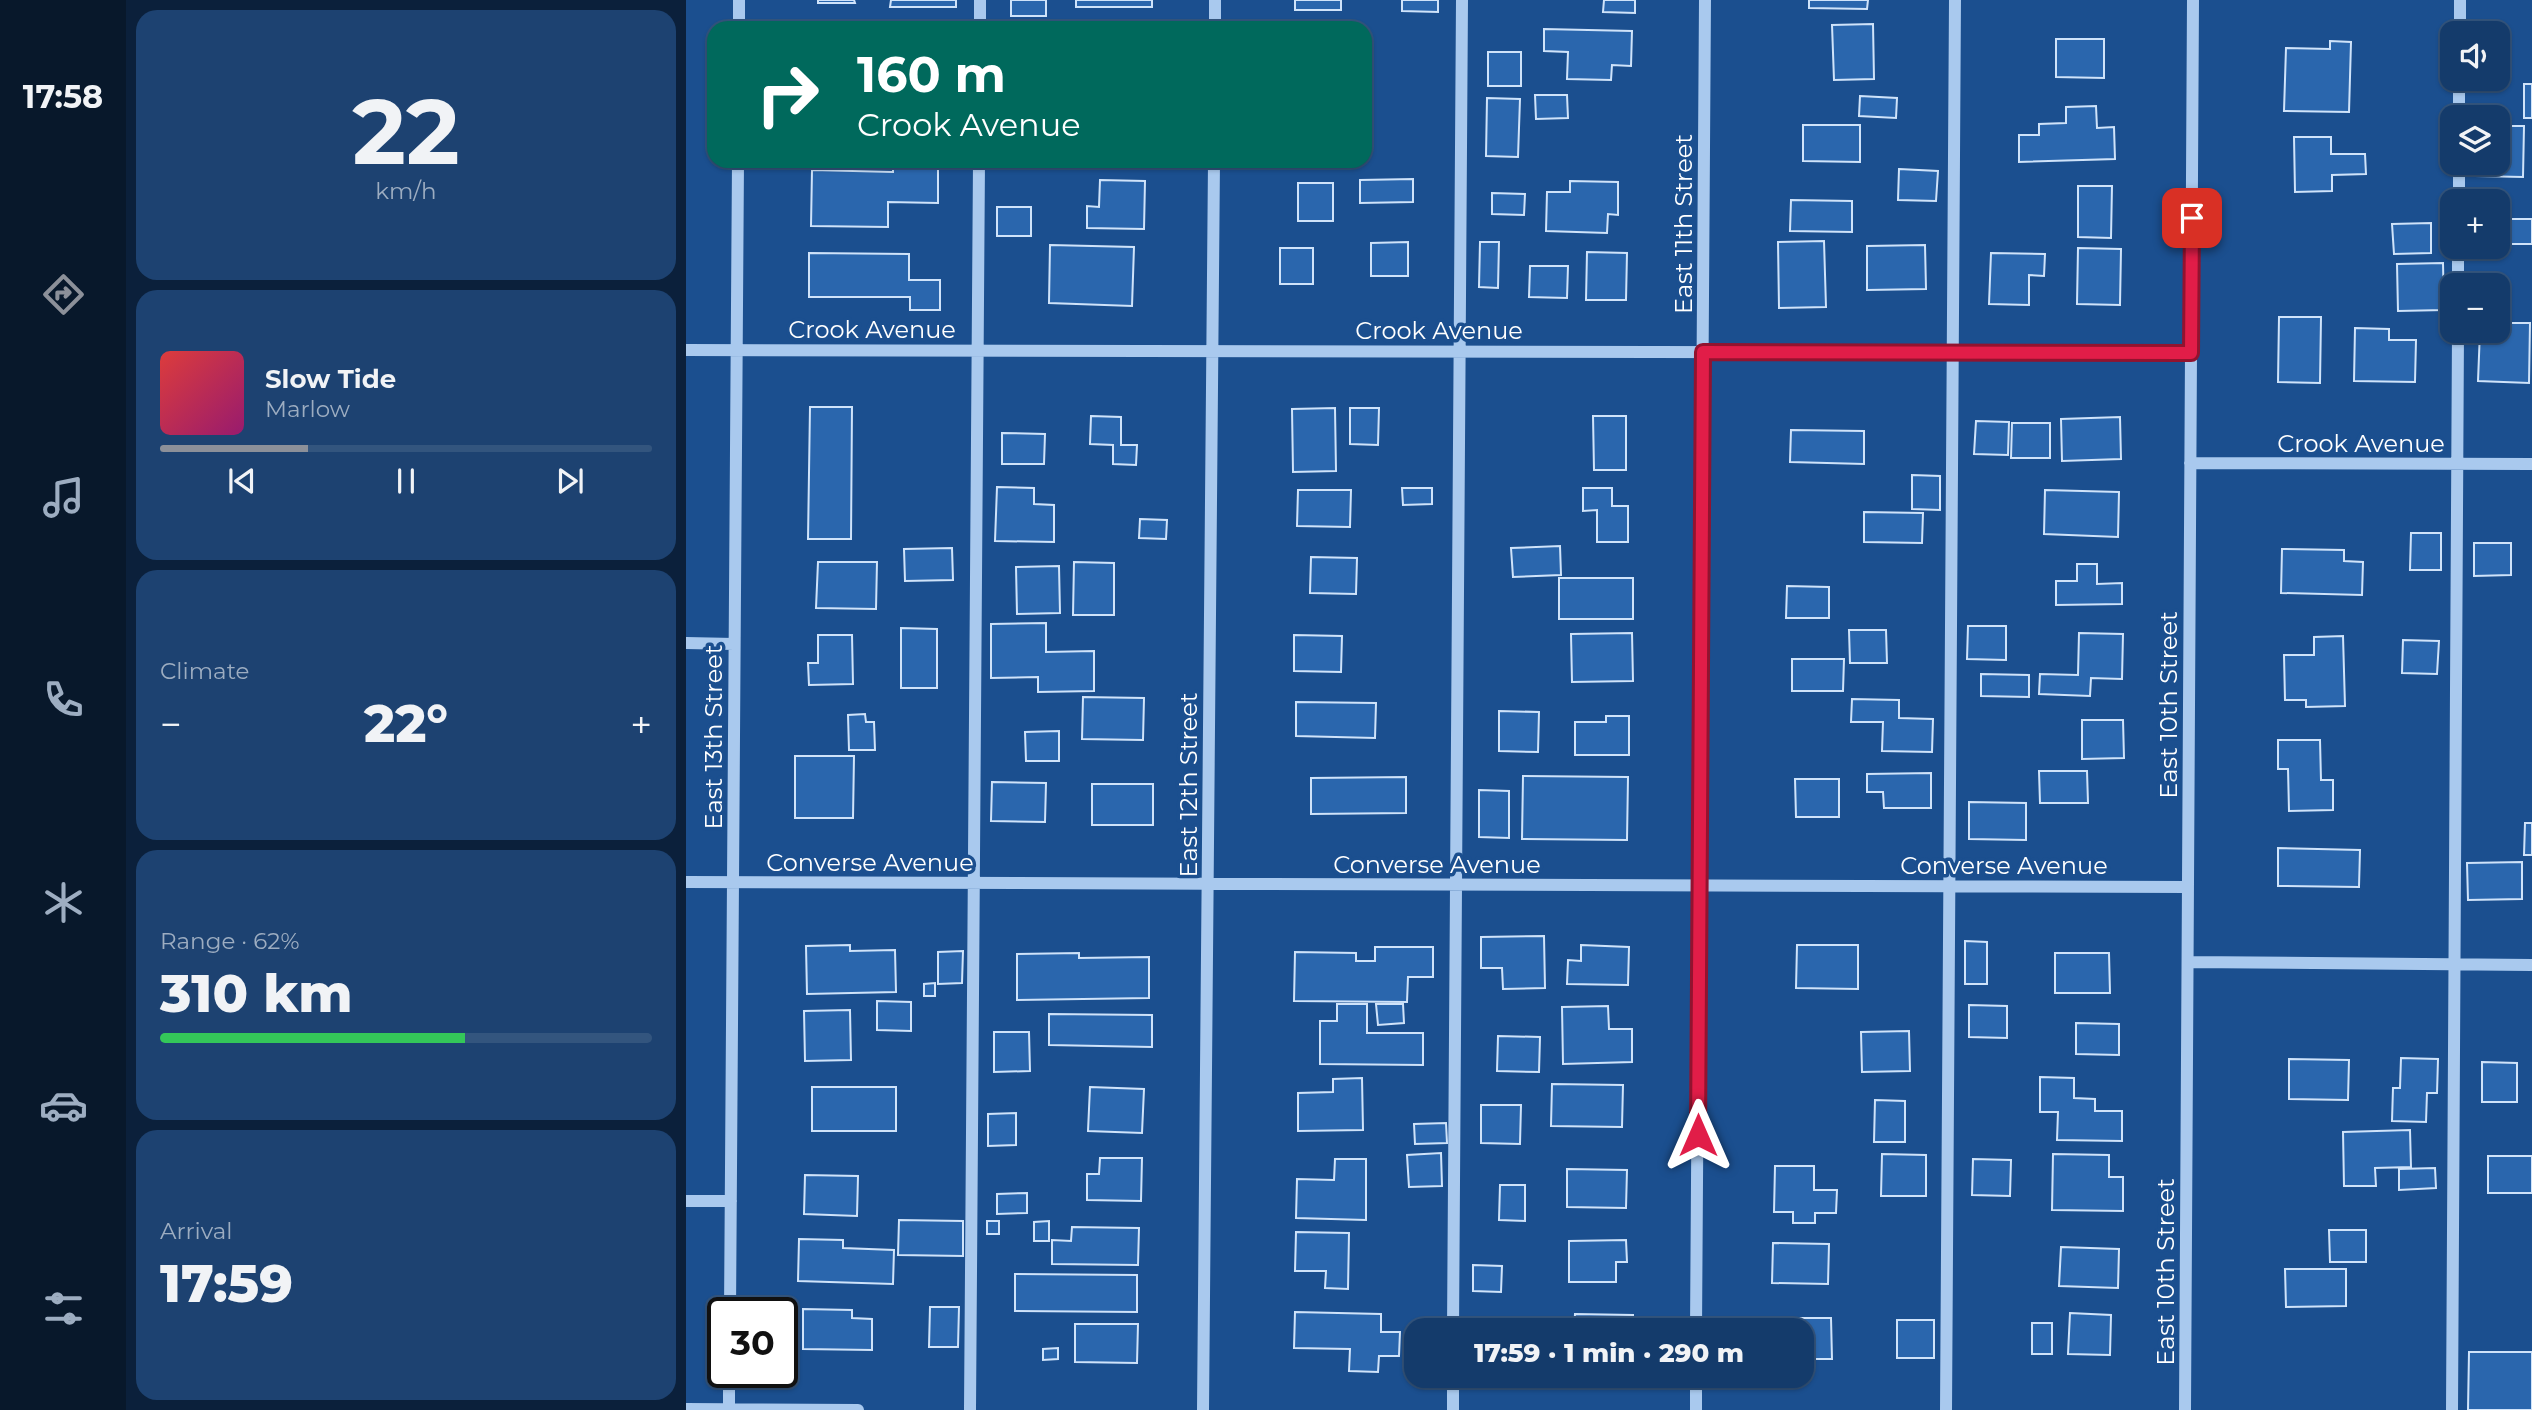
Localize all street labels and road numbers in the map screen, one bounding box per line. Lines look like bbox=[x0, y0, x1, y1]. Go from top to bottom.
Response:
street label: East 11th Street bbox=[1669, 134, 1698, 314]
street label: Crook Avenue bbox=[788, 315, 956, 344]
street label: Crook Avenue bbox=[1355, 316, 1523, 345]
street label: Crook Avenue bbox=[2277, 429, 2445, 458]
street label: East 10th Street bbox=[2154, 611, 2183, 799]
street label: East 13th Street bbox=[699, 644, 728, 829]
street label: East 12th Street bbox=[1174, 692, 1203, 877]
street label: Converse Avenue bbox=[766, 848, 974, 877]
street label: Converse Avenue bbox=[1333, 850, 1541, 879]
street label: Converse Avenue bbox=[1900, 851, 2108, 880]
street label: East 10th Street bbox=[2151, 1178, 2180, 1366]

